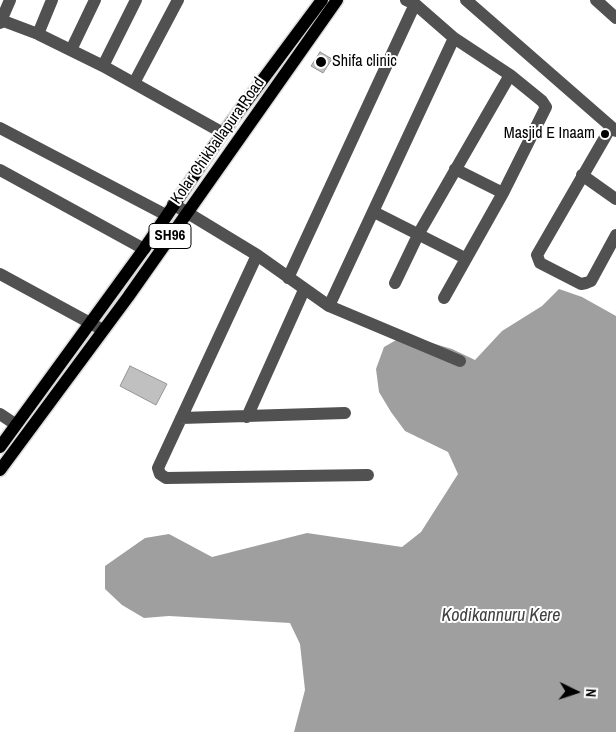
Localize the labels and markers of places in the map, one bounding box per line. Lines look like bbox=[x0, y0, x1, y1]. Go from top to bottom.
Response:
place label: Shifa clinic bbox=[332, 52, 397, 72]
marker: Shifa clinic bbox=[314, 55, 328, 69]
place label: Masjid E Inaam bbox=[504, 124, 595, 144]
marker: Masjid E Inaam bbox=[599, 128, 611, 140]

